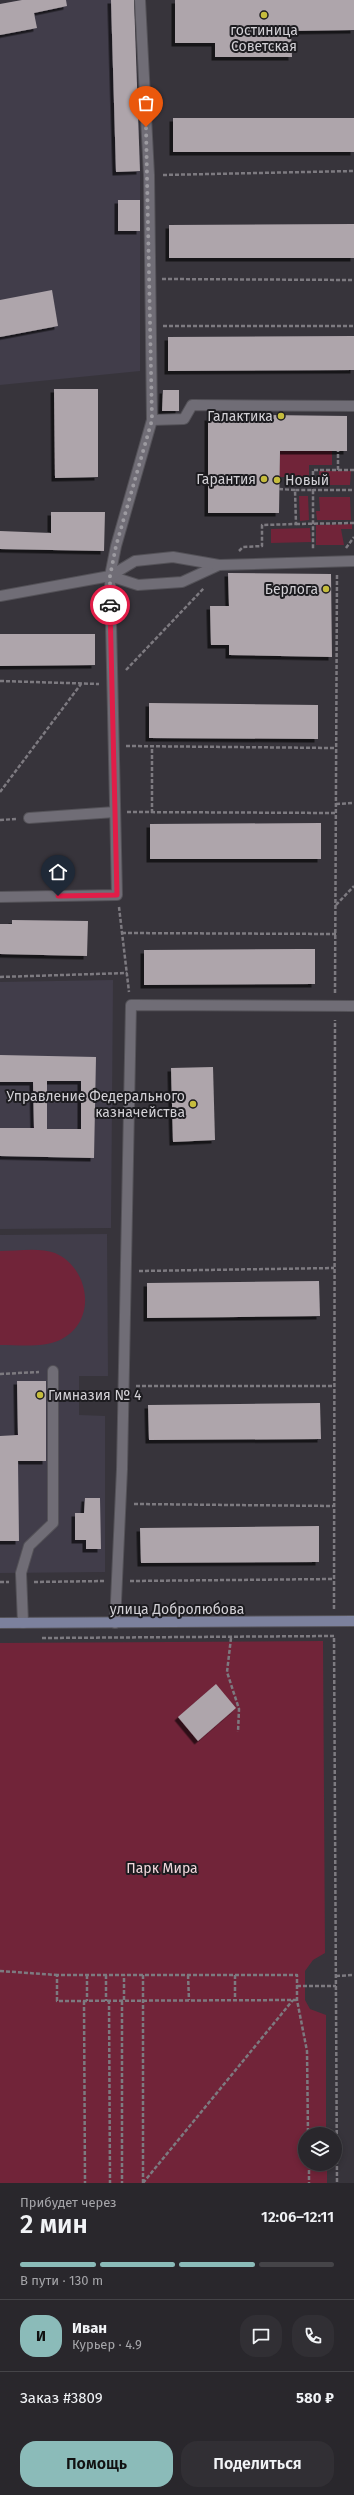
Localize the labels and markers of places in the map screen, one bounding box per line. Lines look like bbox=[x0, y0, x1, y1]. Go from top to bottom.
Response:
marker: гостиница Советская bbox=[259, 10, 269, 20]
place label: гостиница Советская bbox=[230, 22, 298, 55]
pin bbox=[129, 86, 163, 127]
place label: Галактика bbox=[207, 408, 273, 425]
marker: Галактика bbox=[276, 411, 286, 421]
place label: Гарантия bbox=[196, 471, 256, 488]
place label: Новый bbox=[285, 472, 329, 489]
marker: Гарантия bbox=[259, 474, 269, 484]
marker: Новый bbox=[272, 475, 282, 485]
place label: Берлога bbox=[265, 581, 318, 598]
marker: Берлога bbox=[321, 584, 331, 594]
pin bbox=[41, 855, 75, 896]
place label: Управление Федерального казначейства bbox=[7, 1088, 185, 1121]
marker: Управление Федерального казначейства bbox=[188, 1099, 198, 1109]
place label: Гимназия № 4 bbox=[48, 1387, 142, 1404]
marker: Гимназия № 4 bbox=[35, 1390, 45, 1400]

